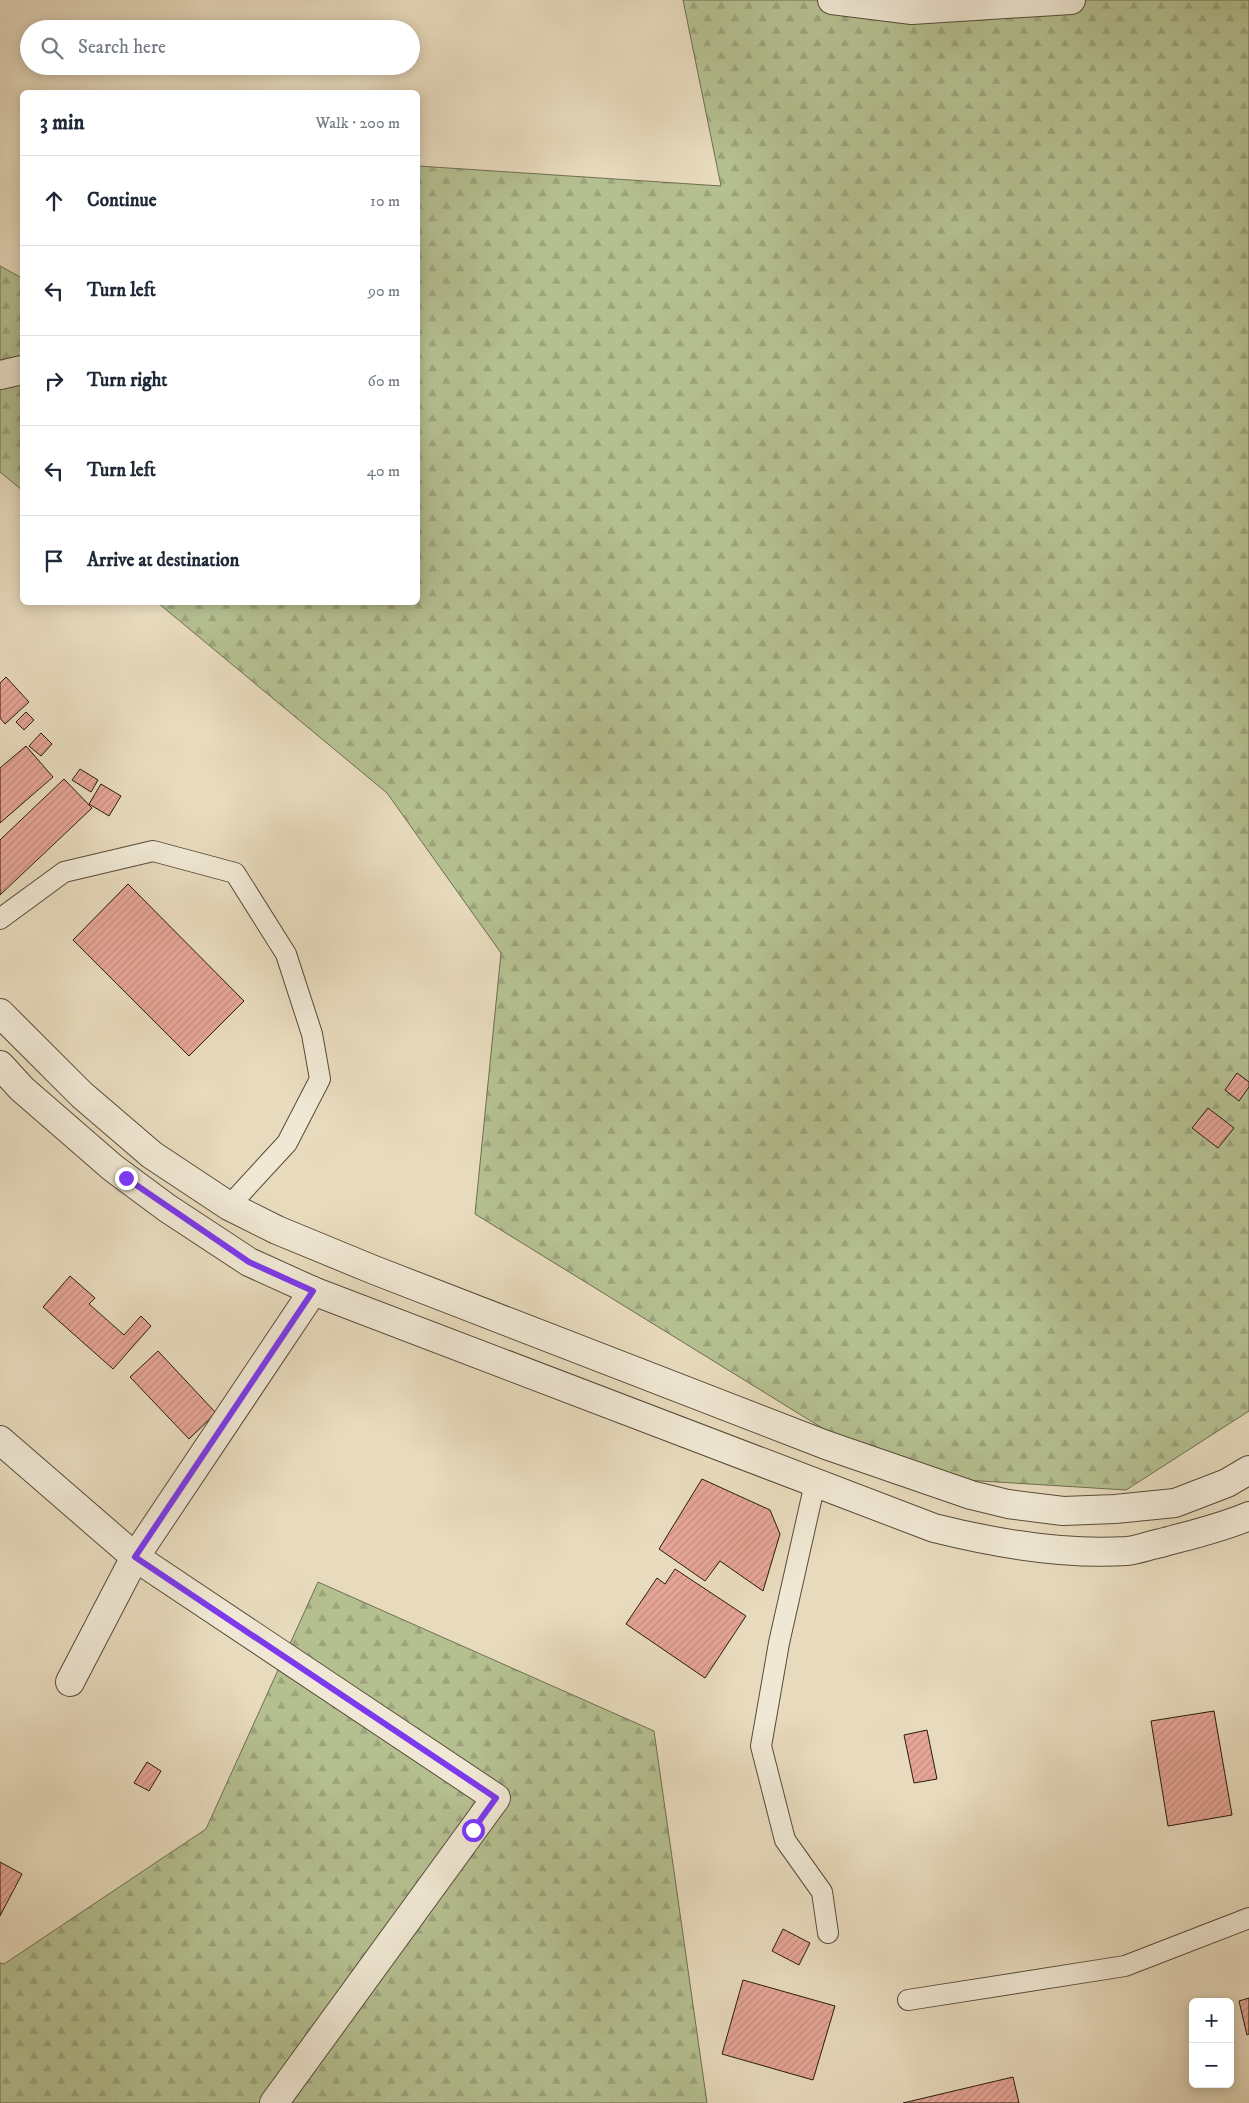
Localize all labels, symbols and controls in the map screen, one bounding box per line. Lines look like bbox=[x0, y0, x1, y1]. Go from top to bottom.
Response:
search box bbox=[20, 20, 420, 75]
icon: search bbox=[38, 34, 66, 62]
text: Search here bbox=[78, 36, 166, 59]
text: 3 min bbox=[40, 110, 85, 136]
text: Walk · 200 m bbox=[316, 113, 400, 133]
icon: ahead bbox=[40, 187, 68, 215]
text: Continue bbox=[87, 189, 157, 212]
text: 10 m bbox=[370, 191, 400, 211]
icon: left bbox=[40, 277, 68, 305]
text: Turn left bbox=[87, 279, 156, 302]
text: 90 m bbox=[368, 281, 400, 301]
icon: right bbox=[40, 367, 68, 395]
text: Turn right bbox=[87, 369, 167, 392]
text: 60 m bbox=[368, 371, 400, 391]
icon: left bbox=[40, 457, 68, 485]
text: Turn left bbox=[87, 459, 156, 482]
text: 40 m bbox=[367, 461, 400, 481]
icon: arrive bbox=[40, 547, 68, 575]
text: Arrive at destination bbox=[87, 549, 239, 572]
route end bbox=[115, 1167, 138, 1190]
route start bbox=[462, 1819, 485, 1842]
map controls bbox=[1189, 1998, 1234, 2088]
button: + bbox=[1189, 1998, 1234, 2043]
button: − bbox=[1189, 2043, 1234, 2088]

